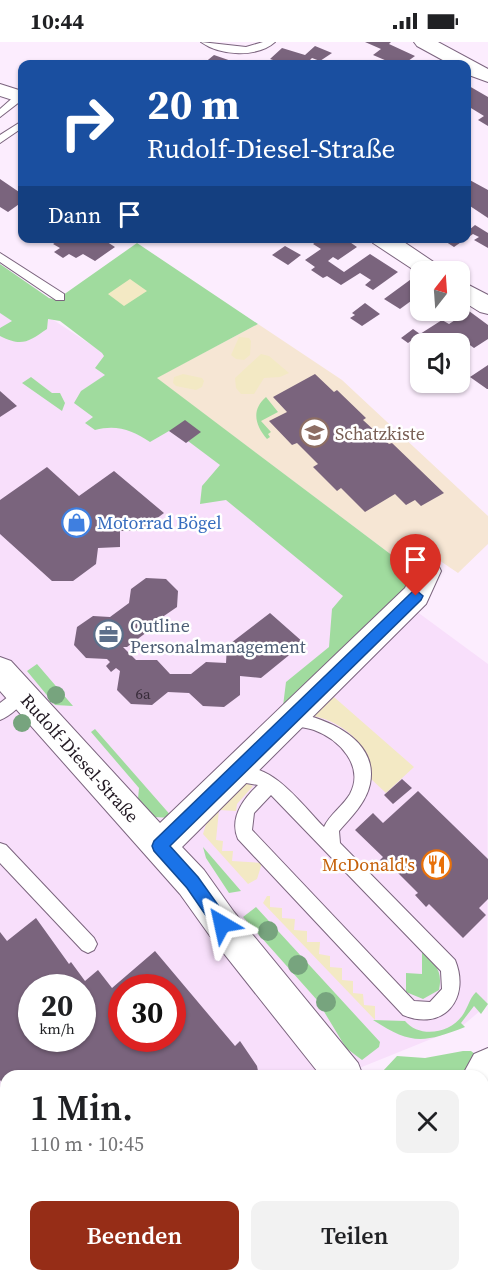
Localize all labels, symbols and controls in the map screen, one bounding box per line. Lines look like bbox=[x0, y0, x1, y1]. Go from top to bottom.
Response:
text: 10:44 bbox=[30, 6, 84, 36]
text: 20 m bbox=[147, 75, 240, 133]
icon: right bbox=[48, 84, 126, 162]
text: Rudolf-Diesel-Straße bbox=[147, 130, 395, 167]
icon: arrive bbox=[113, 198, 146, 231]
text: Dann bbox=[48, 200, 101, 230]
north arrow bbox=[410, 261, 470, 321]
map controls bbox=[410, 261, 470, 393]
button: sound bbox=[410, 333, 470, 393]
school or university icon: Schatzkiste bbox=[298, 417, 330, 449]
place label: Schatzkiste bbox=[335, 421, 425, 446]
shop icon: Motorrad Bögel bbox=[60, 506, 92, 538]
place label: Motorrad Bögel bbox=[97, 510, 222, 535]
pin bbox=[390, 534, 441, 596]
icon: arrive bbox=[399, 543, 432, 576]
place label: Outline Personalmanagement bbox=[130, 613, 306, 659]
office icon: Outline Personalmanagement bbox=[93, 619, 125, 651]
house number: 6a bbox=[135, 683, 151, 704]
street label: Rudolf-Diesel-Straße bbox=[15, 688, 145, 828]
restaurant icon: McDonald's bbox=[420, 848, 452, 880]
place label: McDonald's bbox=[322, 852, 415, 877]
position arrow bbox=[190, 892, 254, 956]
speed limit sign: 30 bbox=[108, 974, 186, 1052]
text: 20 bbox=[41, 985, 73, 1026]
text: km/h bbox=[39, 1018, 75, 1039]
text: 1 Min. bbox=[30, 1083, 133, 1132]
button: close bbox=[396, 1090, 459, 1153]
text: 110 m · 10:45 bbox=[30, 1130, 144, 1158]
button: Beenden bbox=[30, 1201, 239, 1270]
button: Teilen bbox=[251, 1201, 459, 1270]

